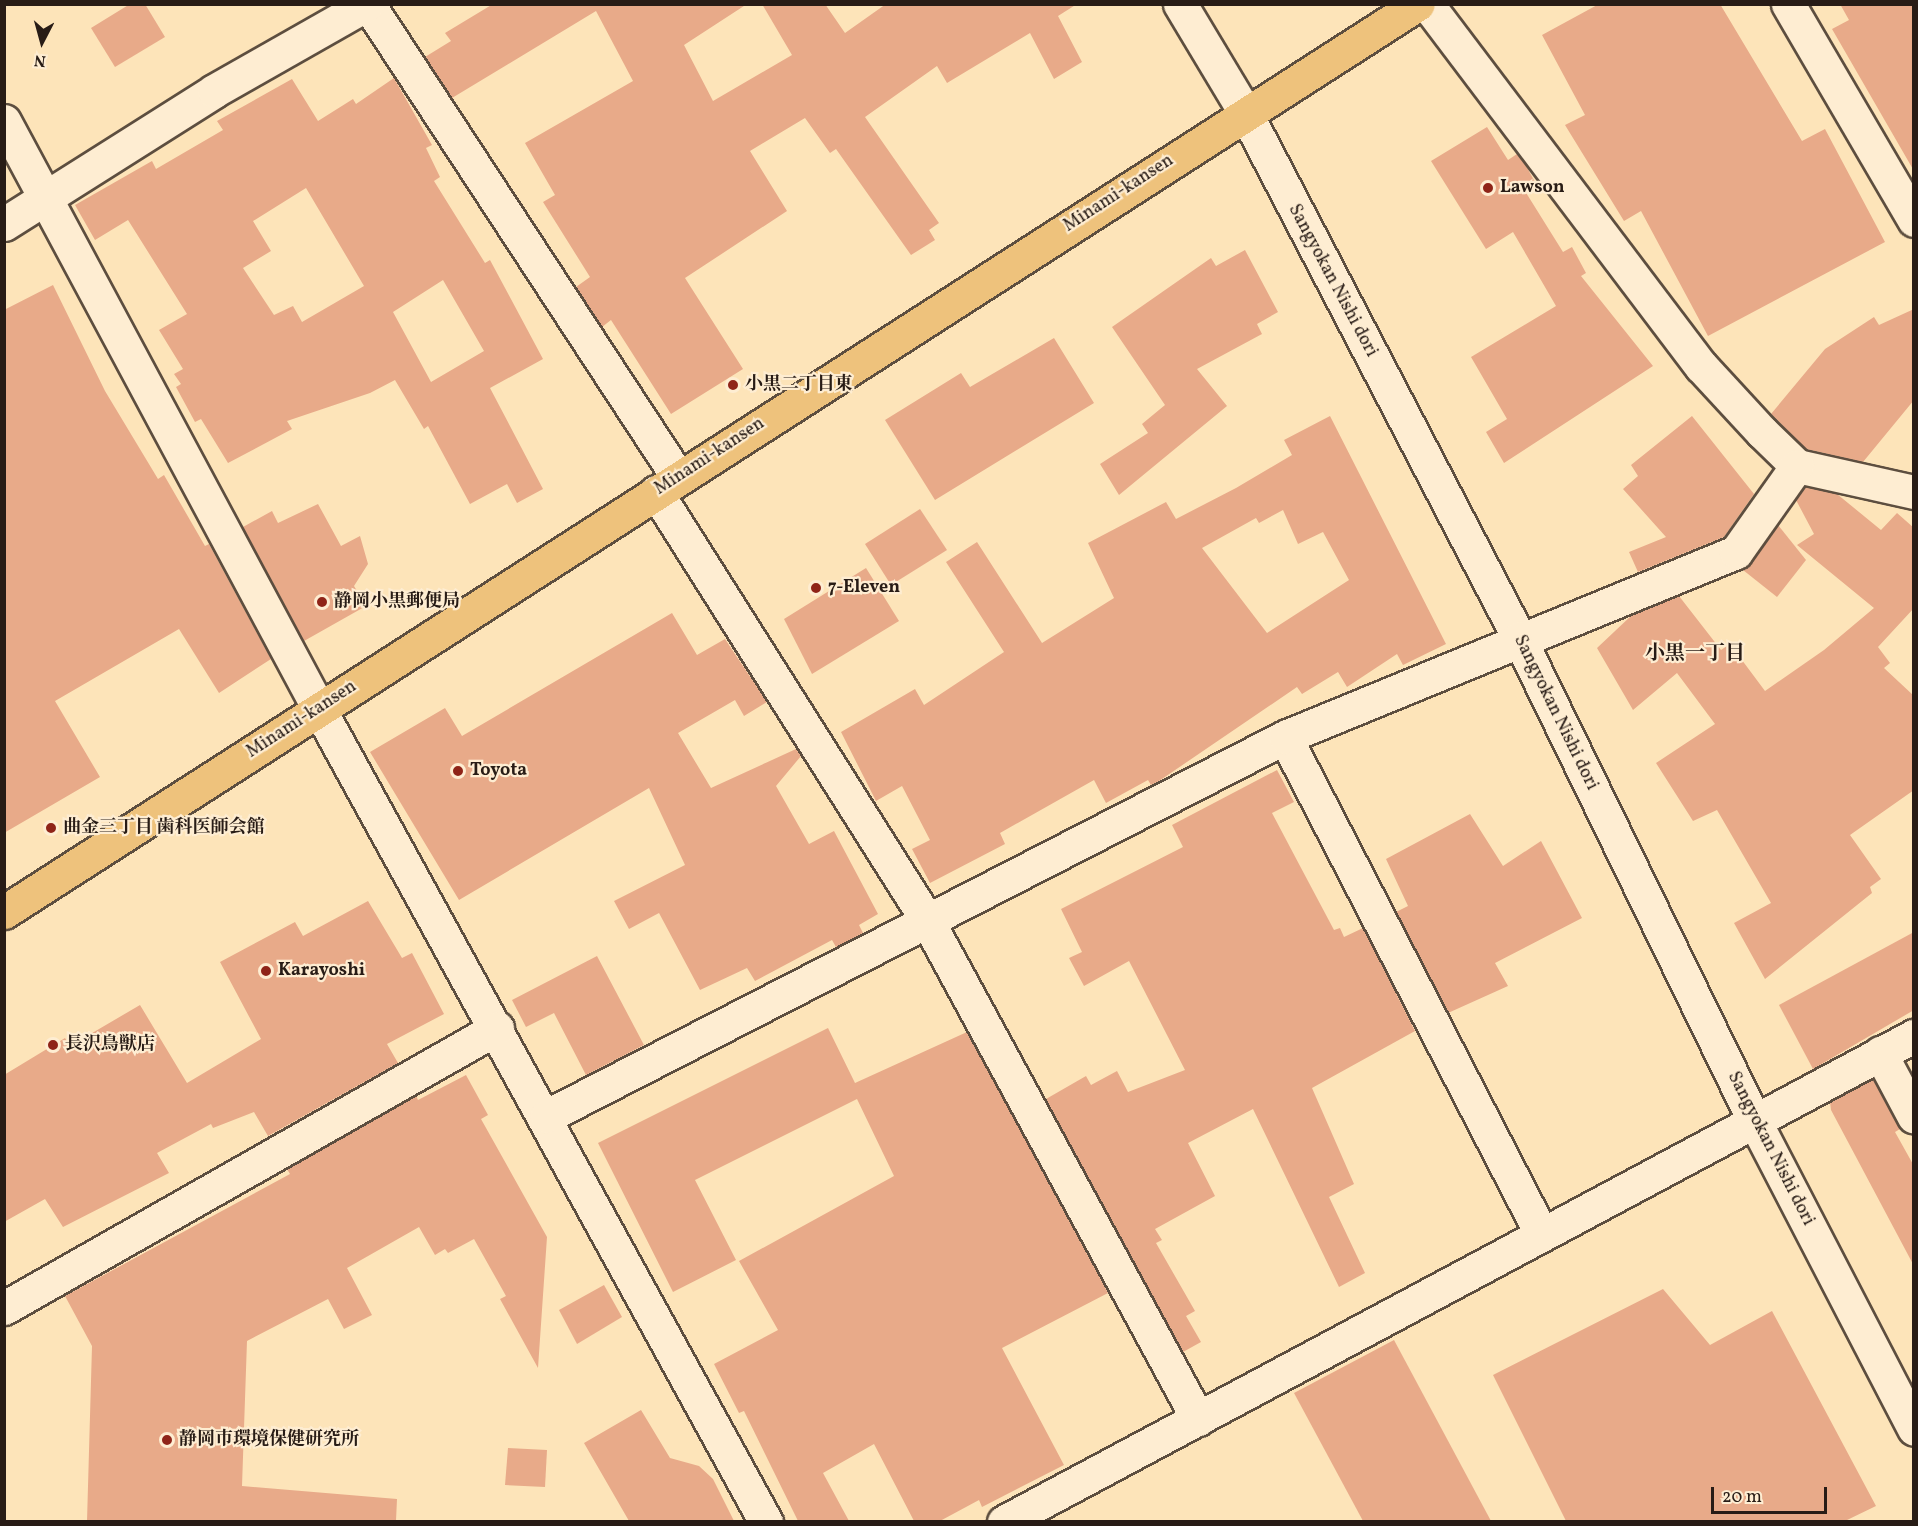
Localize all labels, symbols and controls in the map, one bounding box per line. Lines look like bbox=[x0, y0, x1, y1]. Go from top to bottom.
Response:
north arrow bbox=[12, 12, 72, 72]
text: N bbox=[33, 48, 47, 71]
street label: Minami-kansen bbox=[1060, 150, 1178, 238]
place label: Lawson bbox=[1500, 177, 1565, 199]
marker: Lawson bbox=[1481, 181, 1495, 195]
street label: Sangyokan Nishi dori bbox=[1283, 201, 1381, 361]
place label: 小黒二丁目東 bbox=[745, 374, 853, 396]
marker: 小黒二丁目東 bbox=[726, 378, 740, 392]
street label: Minami-kansen bbox=[651, 413, 769, 501]
place label: 7-Eleven bbox=[828, 577, 900, 599]
marker: 7-Eleven bbox=[809, 581, 823, 595]
place label: 静岡小黒郵便局 bbox=[334, 591, 460, 613]
marker: 静岡小黒郵便局 bbox=[315, 595, 329, 609]
street label: Sangyokan Nishi dori bbox=[1508, 632, 1602, 794]
district label: 小黒一丁目 bbox=[1645, 642, 1745, 666]
street label: Minami-kansen bbox=[243, 676, 361, 764]
place label: Toyota bbox=[470, 760, 527, 782]
marker: Toyota bbox=[451, 764, 465, 778]
place label: 曲金三丁目 歯科医師会館 bbox=[63, 817, 265, 839]
marker: 曲金三丁目 歯科医師会館 bbox=[44, 821, 58, 835]
place label: Karayoshi bbox=[278, 960, 365, 982]
marker: Karayoshi bbox=[259, 964, 273, 978]
place label: 長沢鳥獣店 bbox=[65, 1034, 155, 1056]
marker: 長沢鳥獣店 bbox=[46, 1038, 60, 1052]
street label: Sangyokan Nishi dori bbox=[1722, 1068, 1818, 1230]
place label: 静岡市環境保健研究所 bbox=[179, 1429, 359, 1451]
marker: 静岡市環境保健研究所 bbox=[160, 1433, 174, 1447]
scale bar bbox=[1714, 1475, 1830, 1513]
text: 20 m bbox=[1722, 1485, 1762, 1510]

